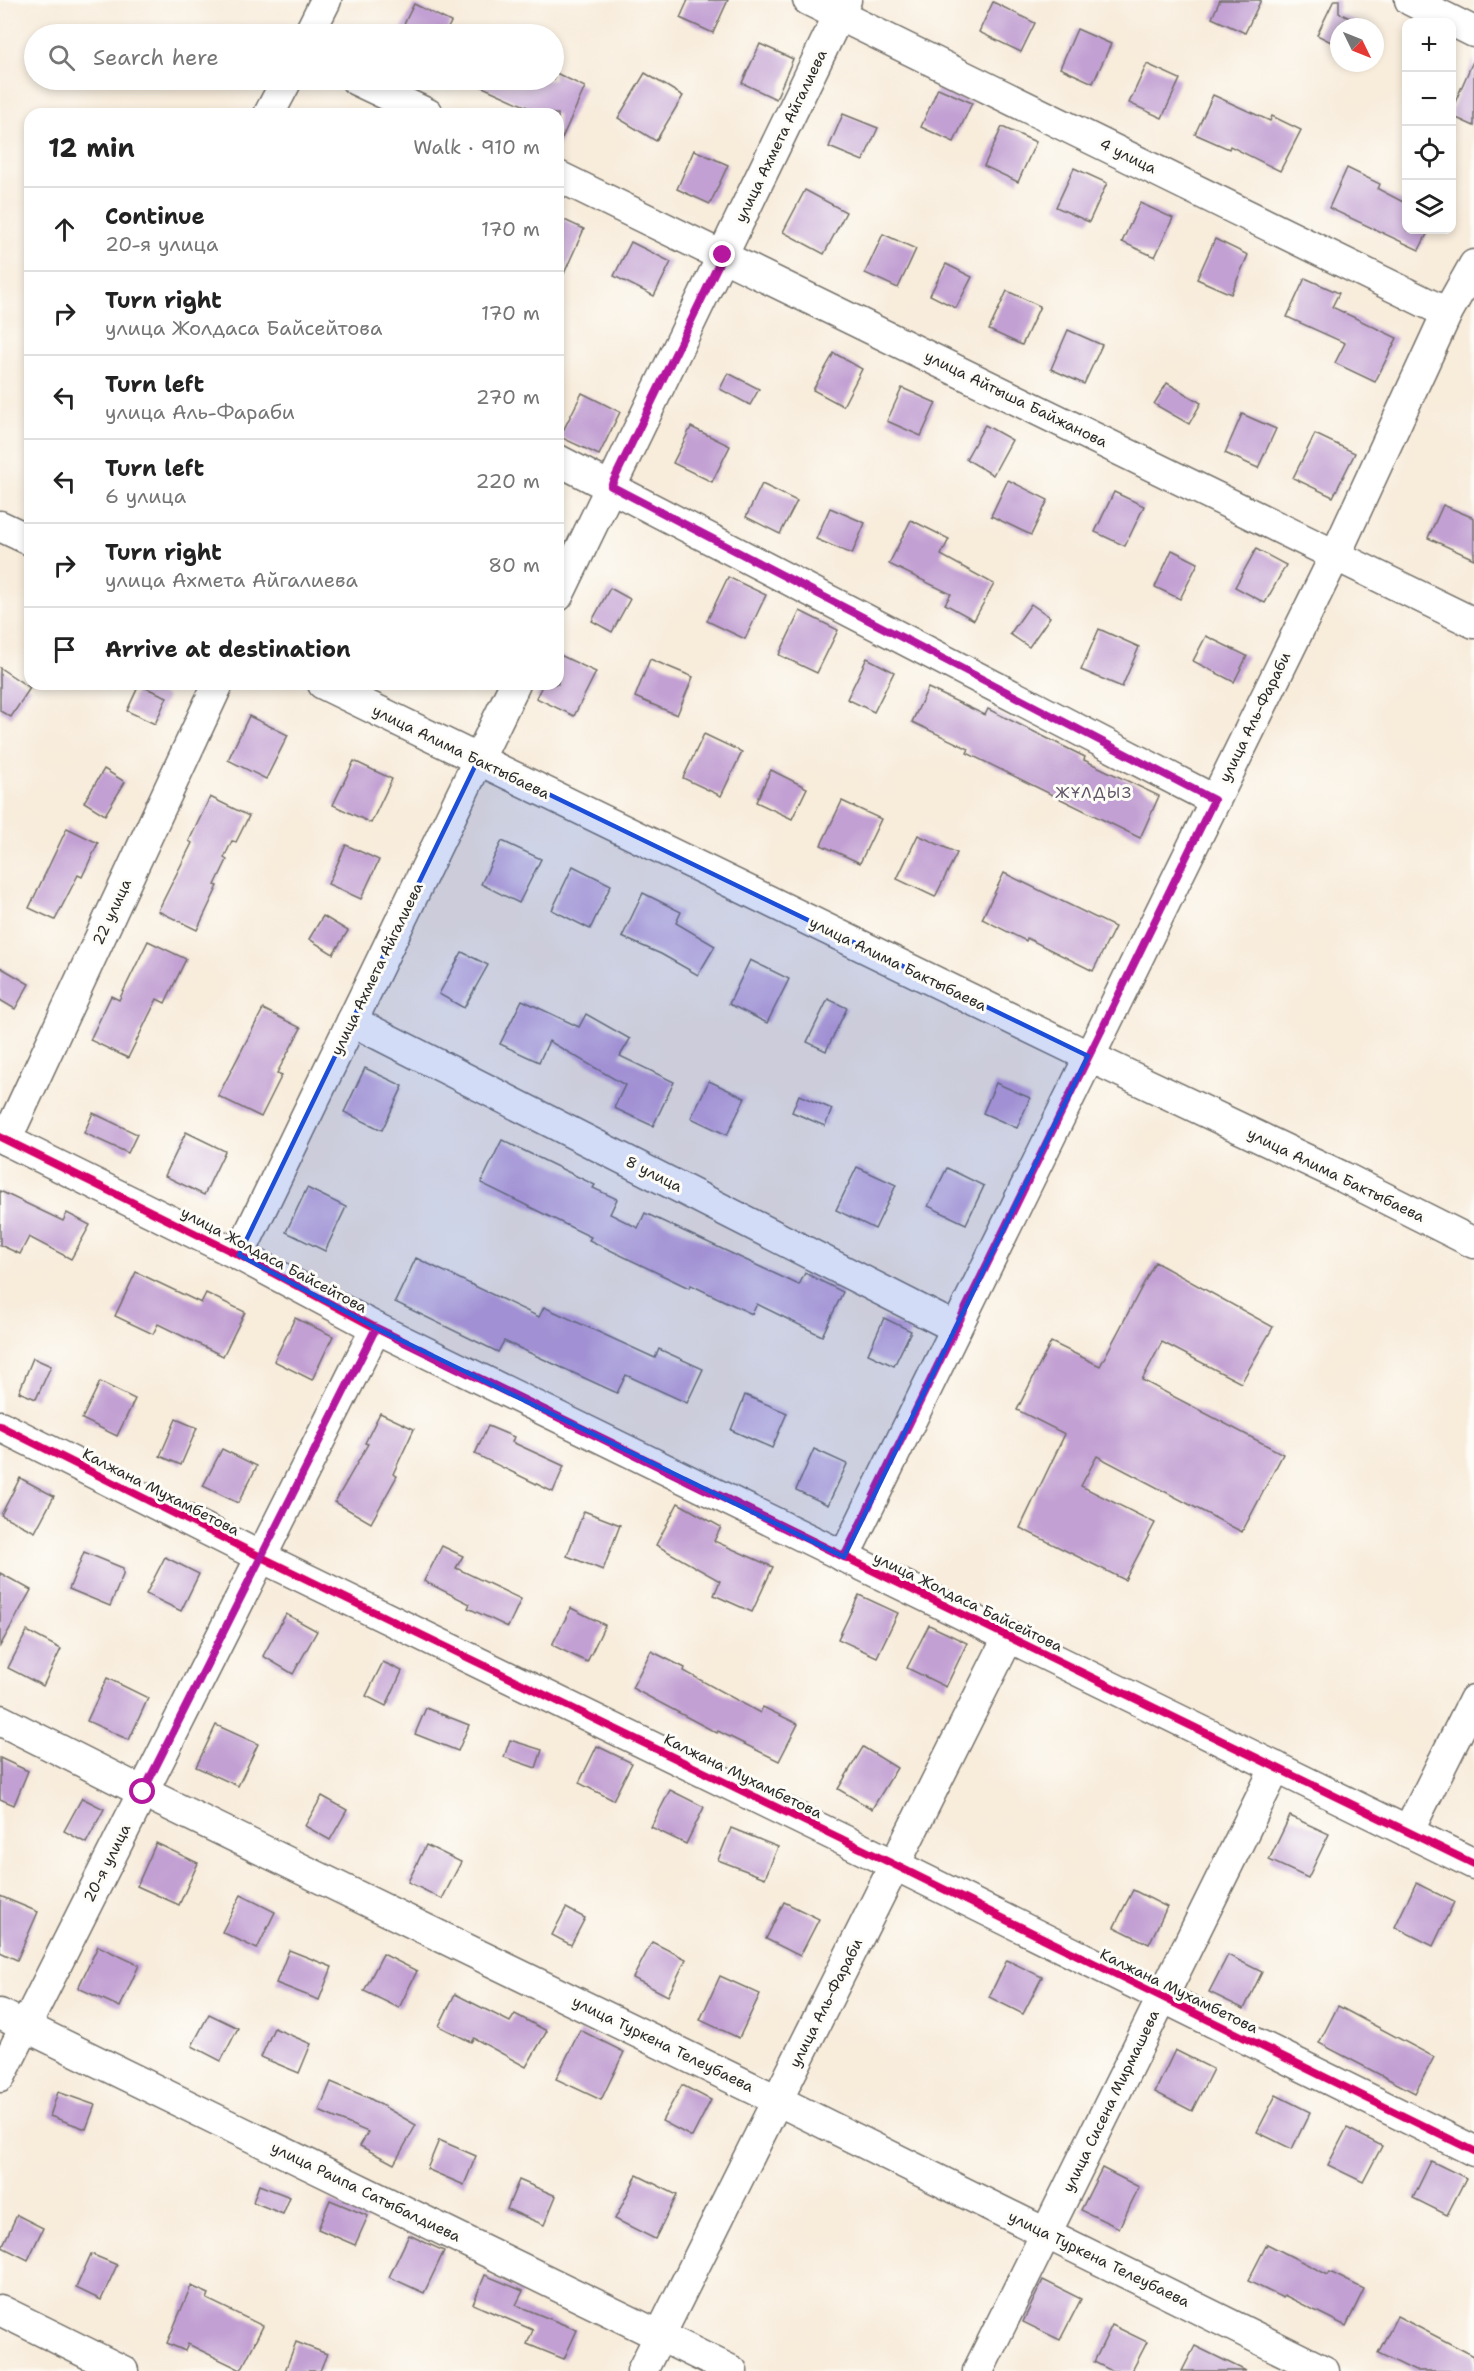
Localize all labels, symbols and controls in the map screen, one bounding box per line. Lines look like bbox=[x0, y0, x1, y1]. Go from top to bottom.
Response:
north arrow bbox=[1330, 18, 1384, 72]
map controls bbox=[1402, 18, 1456, 234]
button: + bbox=[1402, 18, 1456, 72]
search box bbox=[24, 24, 564, 90]
icon: search bbox=[45, 41, 78, 74]
text: Search here bbox=[93, 43, 219, 72]
street label: улица Ахмета Айгалиева bbox=[730, 46, 832, 226]
button: − bbox=[1402, 72, 1456, 126]
button: locate bbox=[1402, 126, 1456, 180]
text: 12 min bbox=[48, 130, 135, 165]
text: Walk · 910 m bbox=[413, 134, 540, 160]
street label: 4 улица bbox=[1096, 134, 1160, 179]
button: layers bbox=[1402, 180, 1456, 234]
text: Continue bbox=[105, 202, 205, 231]
icon: ahead bbox=[48, 213, 81, 246]
text: 170 m bbox=[481, 216, 540, 242]
text: 20-я улица bbox=[105, 231, 218, 257]
route end bbox=[709, 241, 735, 267]
text: Turn right bbox=[105, 286, 222, 315]
icon: right bbox=[48, 297, 81, 330]
text: 170 m bbox=[481, 300, 540, 326]
text: улица Жолдаса Байсейтова bbox=[105, 315, 382, 341]
street label: улица Айтыша Байжанова bbox=[921, 346, 1111, 452]
text: Turn left bbox=[105, 370, 204, 399]
icon: left bbox=[48, 381, 81, 414]
text: 270 m bbox=[476, 384, 540, 410]
text: улица Аль-Фараби bbox=[105, 399, 295, 425]
text: Turn left bbox=[105, 454, 204, 483]
icon: left bbox=[48, 465, 81, 498]
text: 220 m bbox=[476, 468, 540, 494]
text: 6 улица bbox=[105, 483, 186, 509]
text: Turn right bbox=[105, 538, 222, 567]
icon: right bbox=[48, 549, 81, 582]
text: 80 m bbox=[488, 552, 540, 578]
text: улица Ахмета Айгалиева bbox=[105, 567, 358, 593]
icon: arrive bbox=[48, 633, 81, 666]
text: Arrive at destination bbox=[105, 635, 351, 664]
street label: улица Аль-Фараби bbox=[1215, 648, 1295, 785]
street label: улица Алима Бактыбаева bbox=[369, 700, 554, 804]
district label: ЖҰЛДЫЗ bbox=[1055, 782, 1133, 803]
street label: 22 улица bbox=[88, 875, 136, 948]
street label: улица Ахмета Айгалиева bbox=[326, 879, 428, 1059]
street label: улица Алима Бактыбаева bbox=[806, 912, 991, 1016]
street label: улица Алима Бактыбаева bbox=[1244, 1123, 1429, 1227]
street label: 8 улица bbox=[622, 1151, 686, 1197]
street label: улица Жолдаса Байсейтова bbox=[177, 1202, 371, 1318]
street label: Калжана Мухамбетова bbox=[79, 1444, 243, 1541]
street label: улица Жолдаса Байсейтова bbox=[870, 1547, 1066, 1657]
street label: Калжана Мухамбетова bbox=[661, 1729, 826, 1823]
route start bbox=[129, 1778, 155, 1804]
street label: 20-я улица bbox=[79, 1820, 136, 1905]
street label: улица Аль-Фараби bbox=[785, 1935, 867, 2071]
street label: Калжана Мухамбетова bbox=[1097, 1944, 1262, 2038]
street label: улица Туркена Телеубаева bbox=[569, 1991, 758, 2097]
street label: улица Сисена Мирмашева bbox=[1058, 2006, 1164, 2195]
street label: улица Раипа Сатыбалдиева bbox=[268, 2137, 465, 2247]
street label: улица Туркена Телеубаева bbox=[1005, 2206, 1194, 2312]

